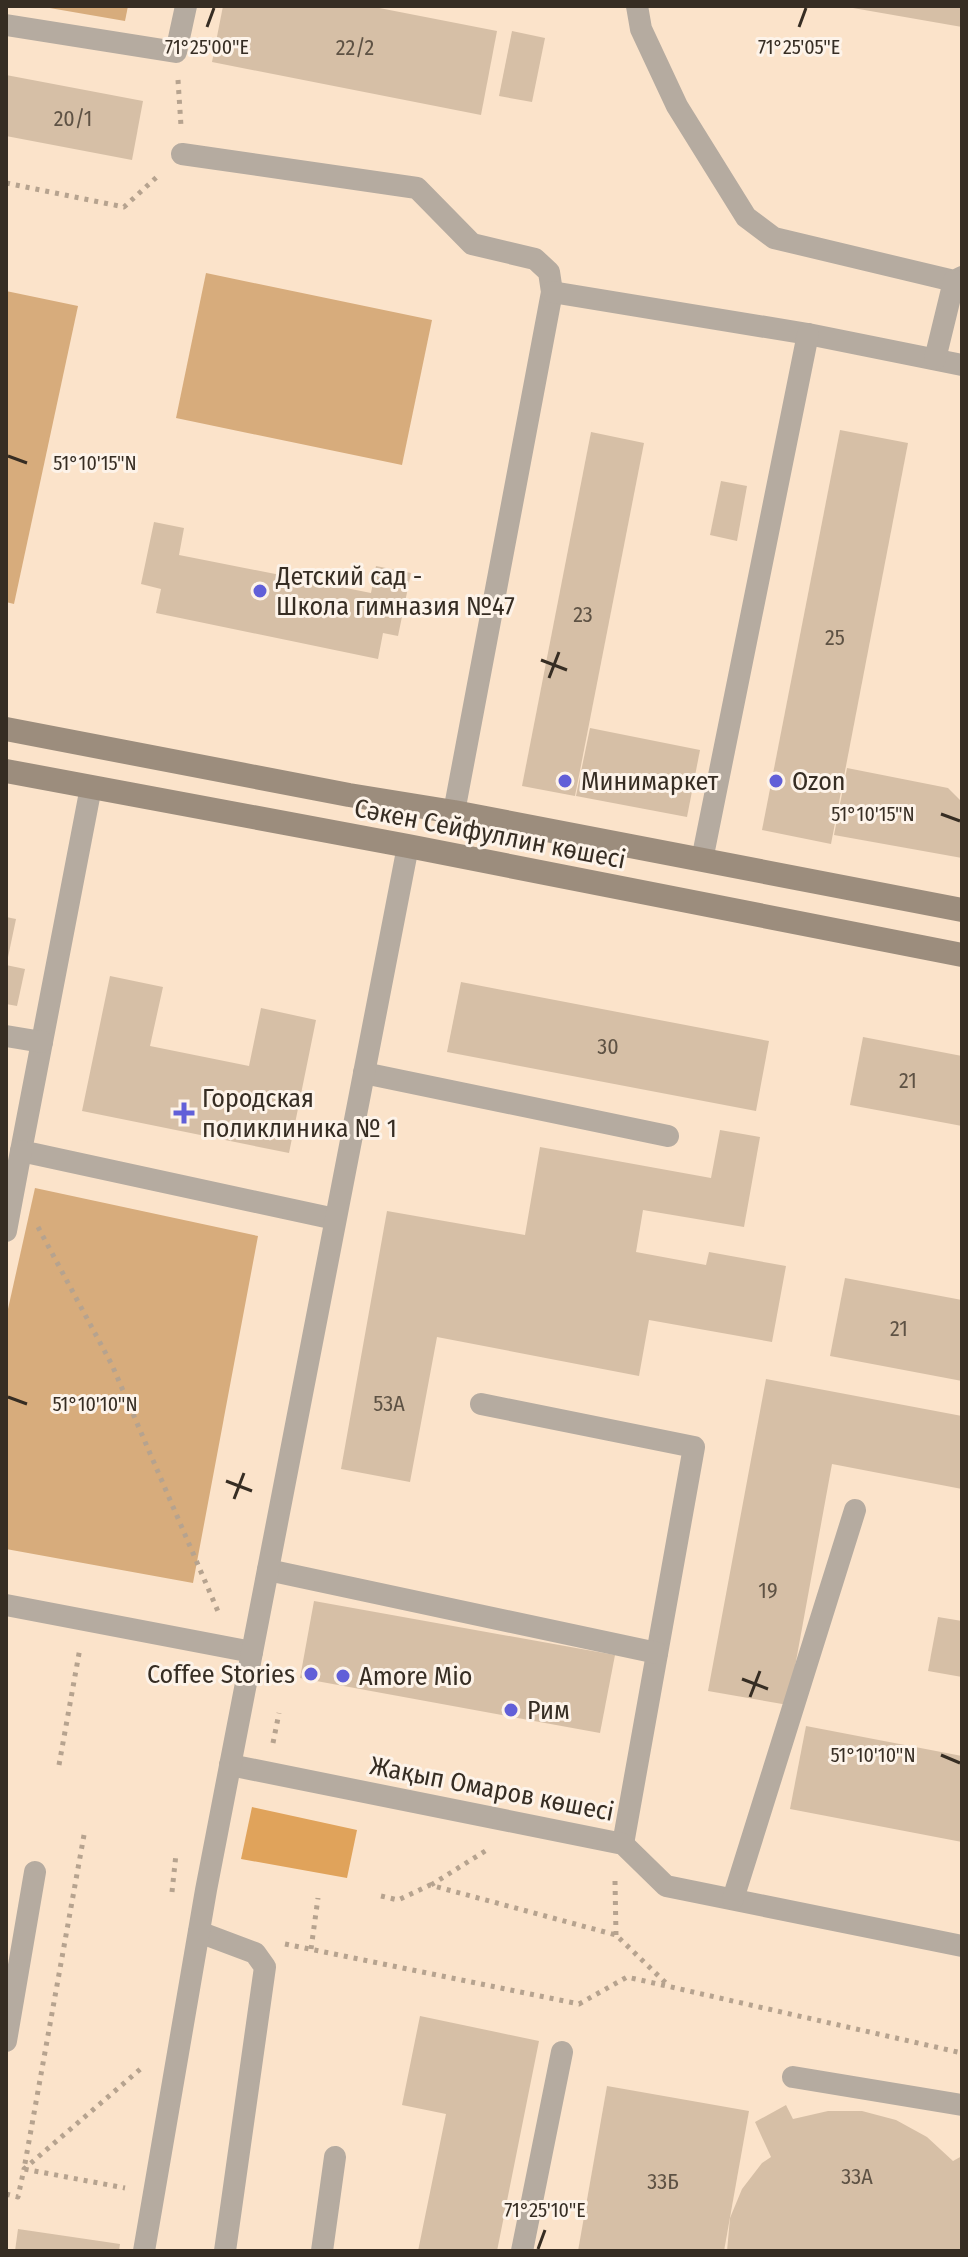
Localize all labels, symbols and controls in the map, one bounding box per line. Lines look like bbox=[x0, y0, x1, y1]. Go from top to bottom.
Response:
house number: 22/2 bbox=[336, 34, 374, 61]
text: 71°25'00"E bbox=[165, 35, 249, 59]
text: 71°25'05"E bbox=[758, 35, 840, 59]
house number: 20/1 bbox=[54, 105, 92, 132]
text: 51°10'15"N bbox=[53, 451, 137, 475]
place label: Детский сад - Школа гимназия №47 bbox=[275, 561, 515, 622]
marker: Детский сад - Школа гимназия №47 bbox=[251, 582, 269, 600]
house number: 23 bbox=[573, 601, 593, 628]
house number: 25 bbox=[825, 624, 845, 651]
place label: Минимаркет bbox=[581, 766, 719, 797]
place label: Ozon bbox=[792, 766, 846, 797]
marker: Минимаркет bbox=[556, 772, 574, 790]
marker: Ozon bbox=[767, 772, 785, 790]
street label: Сәкен Сейфуллин көшесі bbox=[352, 792, 628, 876]
text: 51°10'15"N bbox=[831, 802, 915, 826]
house number: 30 bbox=[597, 1033, 619, 1060]
house number: 21 bbox=[899, 1067, 917, 1094]
place label: Городская поликлиника № 1 bbox=[202, 1083, 397, 1144]
marker: Городская поликлиника № 1 bbox=[173, 1102, 195, 1124]
house number: 21 bbox=[890, 1315, 908, 1342]
house number: 53А bbox=[373, 1390, 405, 1417]
text: 51°10'10"N bbox=[52, 1392, 138, 1416]
house number: 19 bbox=[758, 1577, 778, 1604]
place label: Coffee Stories bbox=[147, 1659, 295, 1690]
place label: Amore Mio bbox=[359, 1661, 472, 1692]
marker: Coffee Stories bbox=[302, 1665, 320, 1683]
marker: Amore Mio bbox=[334, 1667, 352, 1685]
place label: Рим bbox=[527, 1695, 570, 1726]
marker: Рим bbox=[502, 1701, 520, 1719]
text: 51°10'10"N bbox=[830, 1743, 916, 1767]
street label: Жақып Омаров көшесі bbox=[368, 1750, 616, 1828]
house number: 33А bbox=[841, 2163, 873, 2190]
house number: 33Б bbox=[647, 2168, 679, 2195]
text: 71°25'10"E bbox=[504, 2198, 586, 2222]

